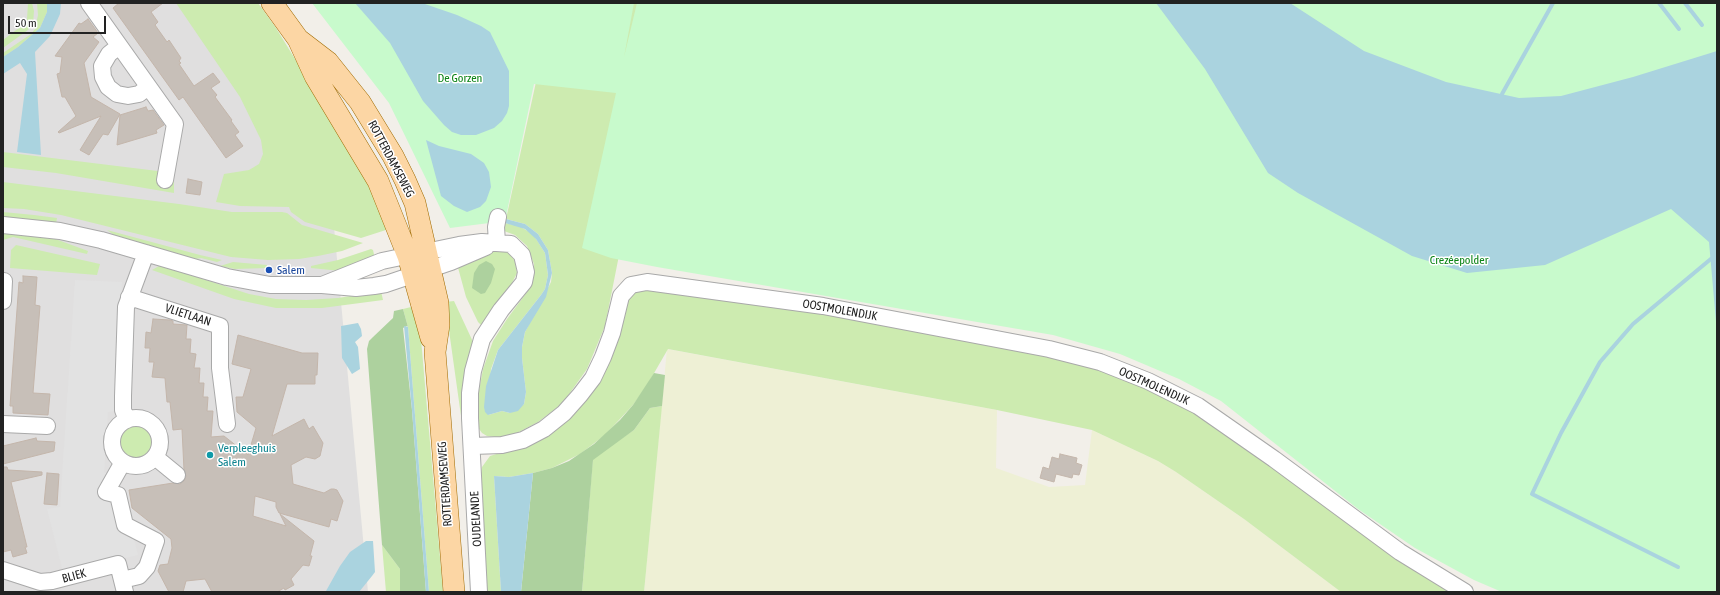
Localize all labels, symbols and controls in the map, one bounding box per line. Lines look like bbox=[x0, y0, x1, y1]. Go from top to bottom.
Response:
scale bar bbox=[10, 8, 108, 34]
text: 50 m bbox=[15, 16, 37, 30]
park label: De Gorzen bbox=[438, 71, 482, 85]
street label: ROTTERDAMSEWEG bbox=[365, 118, 417, 200]
park label: Crezéepolder bbox=[1430, 253, 1488, 267]
place label: Salem bbox=[277, 263, 305, 277]
marker: Salem bbox=[264, 265, 274, 275]
street label: OOSTMOLENDIJK bbox=[801, 296, 879, 324]
street label: VLIETLAAN bbox=[163, 301, 213, 329]
street label: OOSTMOLENDIJK bbox=[1116, 364, 1192, 408]
place label: Verpleeghuis Salem bbox=[218, 441, 276, 469]
street label: ROTTERDAMSEWEG bbox=[435, 441, 455, 527]
marker: Verpleeghuis Salem bbox=[205, 450, 215, 460]
street label: OUDELANDE bbox=[467, 491, 485, 547]
street label: BLIEK bbox=[60, 566, 88, 586]

